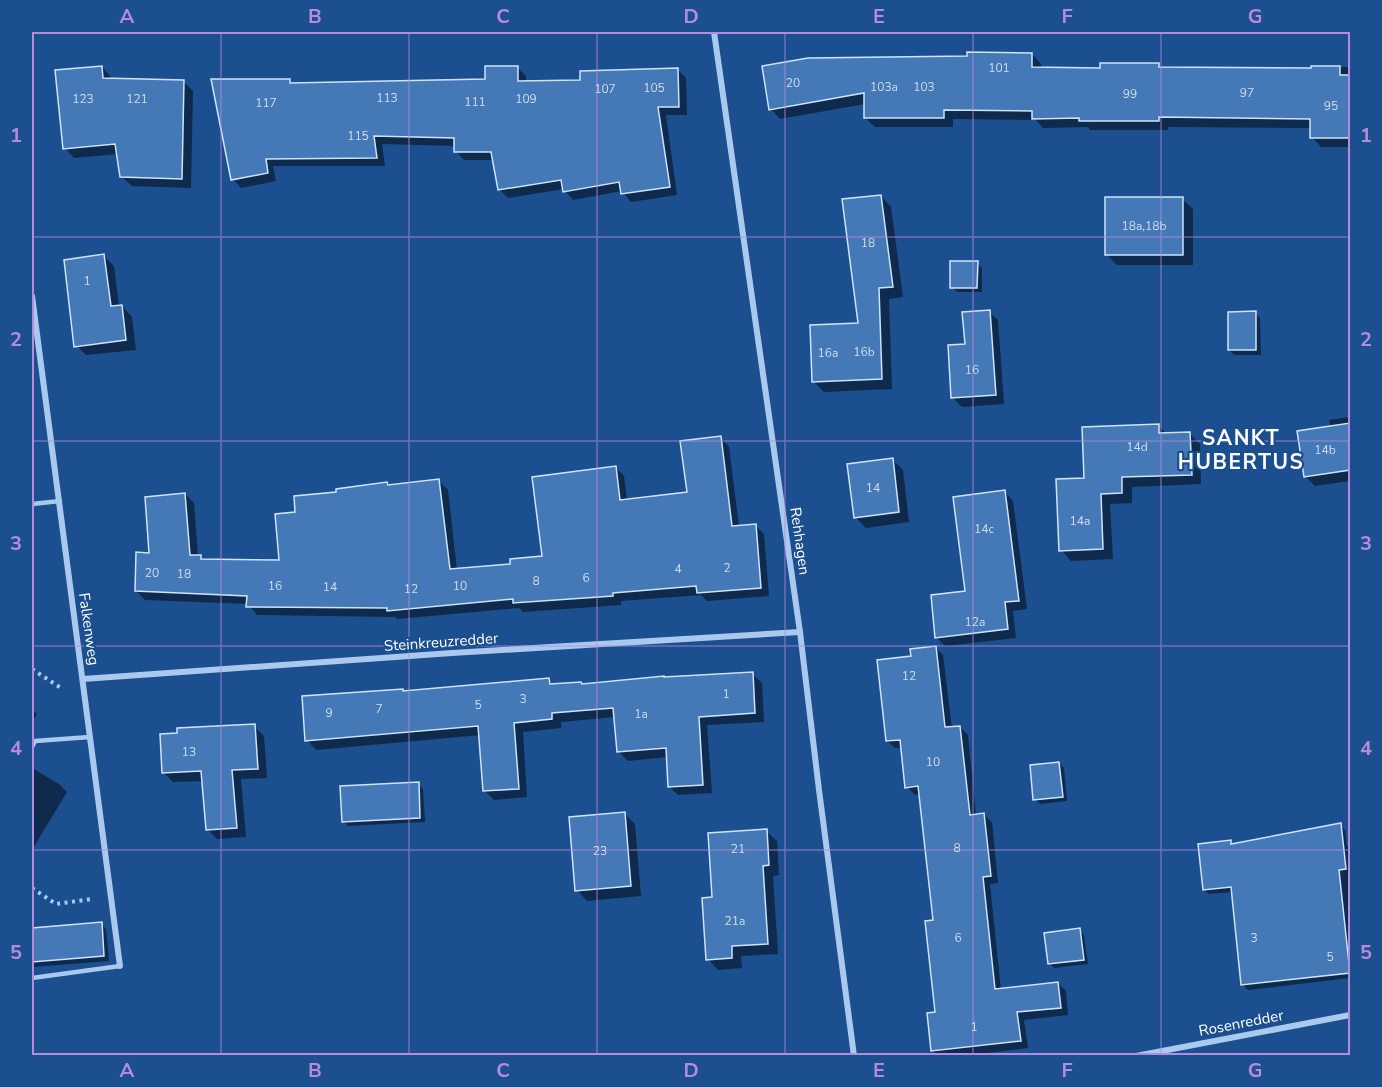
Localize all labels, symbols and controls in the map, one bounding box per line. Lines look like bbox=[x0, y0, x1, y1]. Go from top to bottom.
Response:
text: A bbox=[120, 3, 135, 30]
text: B bbox=[308, 3, 322, 30]
text: C bbox=[496, 3, 510, 30]
text: D bbox=[683, 3, 699, 30]
text: E bbox=[873, 3, 885, 30]
text: F bbox=[1061, 3, 1073, 30]
text: G bbox=[1248, 3, 1262, 30]
house number: 101 bbox=[988, 60, 1010, 76]
house number: 20 bbox=[786, 75, 800, 91]
house number: 103a bbox=[870, 79, 898, 95]
house number: 103 bbox=[913, 79, 935, 95]
house number: 105 bbox=[643, 80, 665, 96]
house number: 107 bbox=[594, 81, 616, 97]
house number: 97 bbox=[1240, 85, 1254, 101]
house number: 99 bbox=[1123, 86, 1137, 102]
house number: 113 bbox=[376, 90, 398, 106]
house number: 123 bbox=[72, 91, 94, 107]
house number: 121 bbox=[126, 91, 148, 107]
house number: 109 bbox=[515, 91, 537, 107]
house number: 111 bbox=[464, 94, 486, 110]
house number: 117 bbox=[255, 95, 277, 111]
house number: 95 bbox=[1324, 98, 1338, 114]
text: 1 bbox=[10, 122, 22, 149]
text: 1 bbox=[1360, 122, 1372, 149]
house number: 115 bbox=[347, 128, 369, 144]
house number: 18a,18b bbox=[1122, 218, 1166, 234]
house number: 18 bbox=[861, 235, 875, 251]
house number: 1 bbox=[83, 273, 91, 289]
text: 2 bbox=[10, 326, 22, 353]
text: 2 bbox=[1360, 326, 1372, 353]
house number: 16b bbox=[853, 344, 875, 360]
house number: 16a bbox=[818, 345, 838, 361]
house number: 16 bbox=[965, 362, 979, 378]
district label: SANKT HUBERTUS bbox=[1178, 424, 1304, 476]
house number: 14d bbox=[1126, 439, 1148, 455]
house number: 14b bbox=[1314, 442, 1336, 458]
house number: 14 bbox=[866, 480, 880, 496]
street label: Rehhagen bbox=[785, 506, 815, 576]
house number: 14a bbox=[1070, 513, 1090, 529]
house number: 14c bbox=[974, 521, 994, 537]
text: 3 bbox=[10, 530, 22, 557]
text: 3 bbox=[1360, 530, 1372, 557]
house number: 2 bbox=[723, 560, 731, 576]
house number: 4 bbox=[674, 561, 682, 577]
house number: 20 bbox=[145, 565, 159, 581]
house number: 18 bbox=[177, 566, 191, 582]
house number: 6 bbox=[582, 570, 590, 586]
house number: 8 bbox=[532, 573, 540, 589]
house number: 16 bbox=[268, 578, 282, 594]
house number: 10 bbox=[453, 578, 467, 594]
house number: 14 bbox=[323, 579, 337, 595]
house number: 12 bbox=[404, 581, 418, 597]
street label: Falkenweg bbox=[74, 591, 104, 667]
house number: 12a bbox=[965, 614, 985, 630]
street label: Steinkreuzredder bbox=[383, 628, 499, 656]
house number: 12 bbox=[902, 668, 916, 684]
house number: 1 bbox=[722, 686, 730, 702]
house number: 3 bbox=[519, 691, 527, 707]
house number: 5 bbox=[474, 697, 482, 713]
house number: 7 bbox=[375, 701, 383, 717]
house number: 9 bbox=[325, 705, 333, 721]
house number: 1a bbox=[634, 706, 648, 722]
text: 4 bbox=[10, 735, 22, 762]
text: 4 bbox=[1360, 735, 1372, 762]
house number: 13 bbox=[182, 744, 196, 760]
house number: 10 bbox=[926, 754, 940, 770]
house number: 8 bbox=[953, 840, 961, 856]
house number: 21 bbox=[731, 841, 745, 857]
house number: 23 bbox=[593, 843, 607, 859]
house number: 21a bbox=[725, 913, 745, 929]
house number: 6 bbox=[954, 930, 962, 946]
house number: 3 bbox=[1250, 930, 1258, 946]
text: 5 bbox=[10, 939, 22, 966]
text: 5 bbox=[1360, 939, 1372, 966]
house number: 5 bbox=[1326, 949, 1334, 965]
street label: Rosenredder bbox=[1197, 1005, 1286, 1041]
house number: 1 bbox=[970, 1019, 978, 1035]
text: A bbox=[120, 1057, 135, 1084]
text: B bbox=[308, 1057, 322, 1084]
text: C bbox=[496, 1057, 510, 1084]
text: D bbox=[683, 1057, 699, 1084]
text: E bbox=[873, 1057, 885, 1084]
text: F bbox=[1061, 1057, 1073, 1084]
text: G bbox=[1248, 1057, 1262, 1084]

